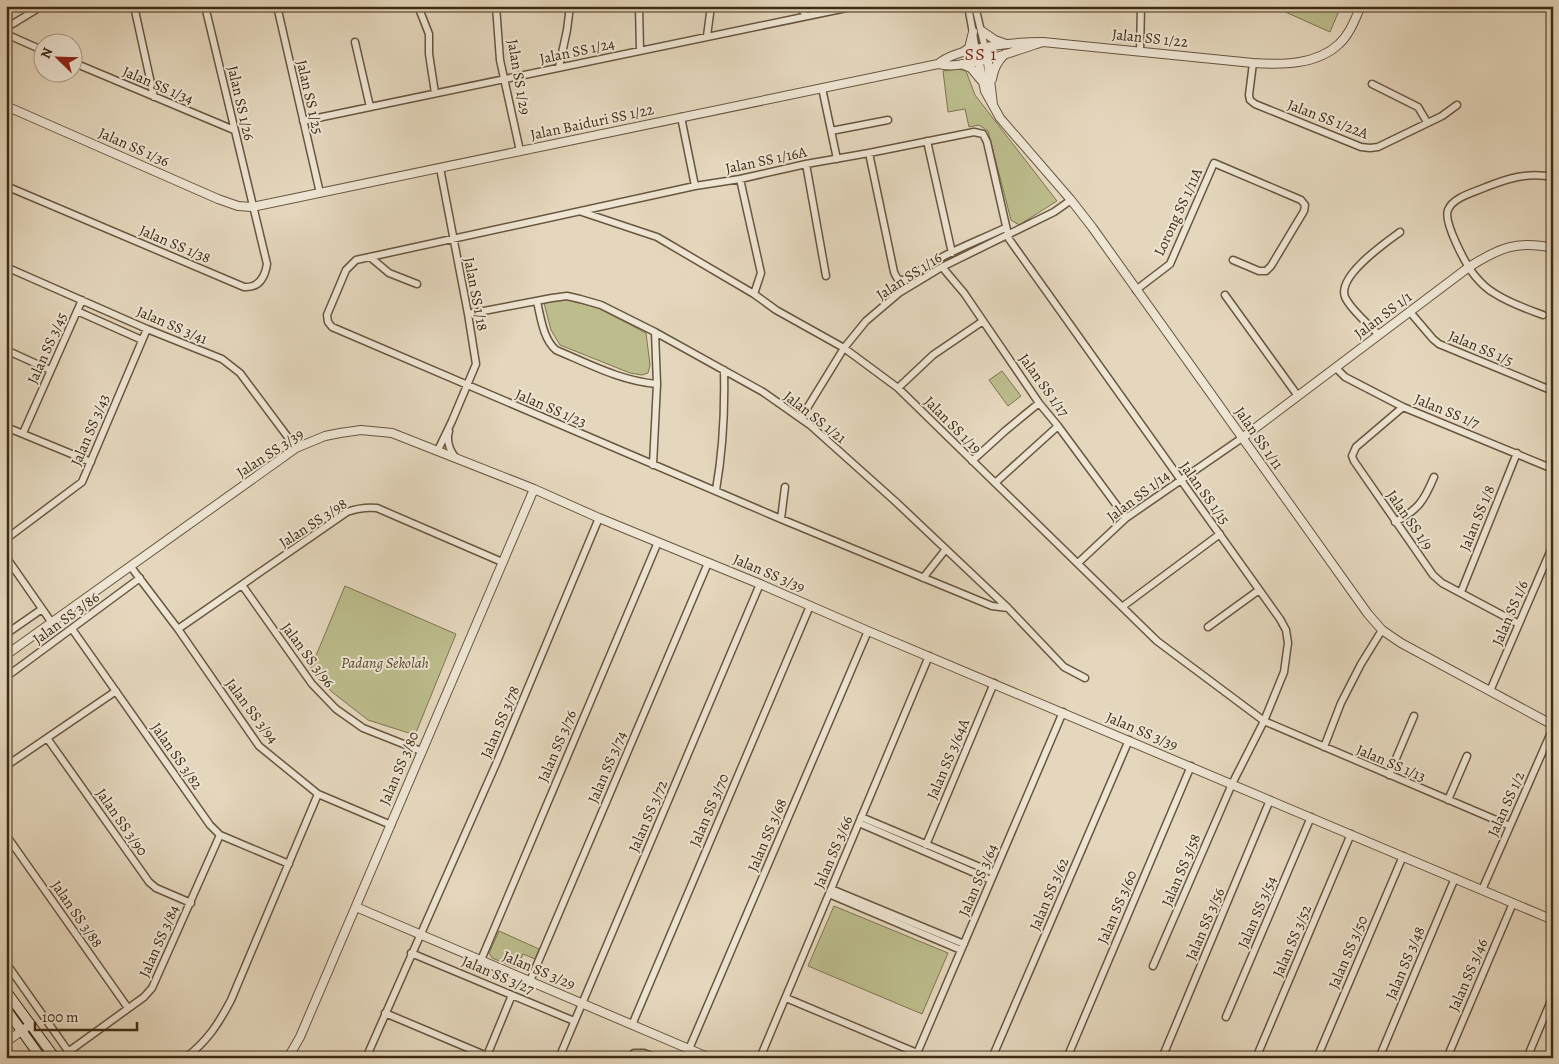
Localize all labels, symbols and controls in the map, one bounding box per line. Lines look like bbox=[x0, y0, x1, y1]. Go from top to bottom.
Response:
street label: Jalan SS 1/22 bbox=[1111, 24, 1189, 52]
north arrow bbox=[32, 32, 82, 82]
street label: Jalan SS 1/24 bbox=[538, 33, 617, 69]
street label: Jalan SS 1/29 bbox=[503, 38, 535, 116]
district label: SS 1 bbox=[965, 42, 997, 66]
text: N bbox=[36, 45, 57, 62]
street label: Jalan SS 1/25 bbox=[292, 58, 328, 136]
street label: Jalan SS 1/34 bbox=[119, 61, 197, 109]
street label: Jalan SS 1/26 bbox=[223, 64, 259, 142]
street label: Jalan SS 1/22A bbox=[1285, 94, 1372, 144]
street label: Jalan Baiduri SS 1/22 bbox=[528, 99, 656, 145]
street label: Jalan SS 1/36 bbox=[95, 123, 173, 171]
street label: Jalan SS 1/16A bbox=[723, 142, 809, 178]
street label: Lorong SS 1/11A bbox=[1149, 165, 1207, 259]
street label: Jalan SS 1/38 bbox=[136, 220, 214, 268]
street label: Jalan SS 1/16 bbox=[872, 247, 946, 305]
street label: Jalan SS 1/18 bbox=[459, 255, 493, 333]
street label: Jalan SS 1/1 bbox=[1350, 287, 1416, 343]
street label: Jalan SS 3/41 bbox=[133, 301, 211, 349]
street label: Jalan SS 3/45 bbox=[22, 309, 72, 387]
street label: Jalan SS 1/5 bbox=[1445, 325, 1517, 371]
street label: Jalan SS 1/17 bbox=[1014, 349, 1074, 421]
street label: Jalan SS 1/23 bbox=[512, 384, 590, 432]
street label: Jalan SS 1/21 bbox=[779, 386, 851, 448]
street label: Jalan SS 1/7 bbox=[1411, 389, 1483, 433]
street label: Jalan SS 3/43 bbox=[66, 391, 114, 469]
street label: Jalan SS 1/19 bbox=[920, 392, 986, 458]
street label: Jalan SS 1/11 bbox=[1230, 403, 1288, 473]
street label: Jalan SS 3/39 bbox=[233, 424, 308, 482]
street label: Jalan SS 1/15 bbox=[1175, 457, 1235, 529]
street label: Jalan SS 1/14 bbox=[1102, 466, 1174, 526]
street label: Jalan SS 1/8 bbox=[1455, 482, 1499, 554]
street label: Jalan SS 1/9 bbox=[1382, 486, 1438, 554]
street label: Jalan SS 3/98 bbox=[275, 494, 351, 552]
street label: Jalan SS 3/39 bbox=[730, 549, 808, 597]
street label: Jalan SS 1/6 bbox=[1487, 577, 1533, 649]
street label: Jalan SS 3/86 bbox=[29, 587, 103, 649]
street label: Jalan SS 3/96 bbox=[277, 618, 339, 692]
park label: Padang Sekolah bbox=[341, 653, 429, 673]
street label: Jalan SS 3/94 bbox=[221, 674, 283, 748]
street label: Jalan SS 3/78 bbox=[476, 683, 524, 761]
street label: Jalan SS 3/76 bbox=[533, 707, 581, 785]
street label: Jalan SS 3/39 bbox=[1103, 707, 1181, 755]
street label: Jalan SS 3/64A bbox=[922, 715, 974, 802]
street label: Jalan SS 3/82 bbox=[147, 718, 207, 794]
street label: Jalan SS 3/80 bbox=[374, 728, 424, 808]
street label: Jalan SS 3/74 bbox=[583, 728, 631, 806]
street label: Jalan SS 1/13 bbox=[1353, 739, 1429, 787]
street label: Jalan SS 1/2 bbox=[1483, 768, 1529, 840]
street label: Jalan SS 3/70 bbox=[685, 770, 733, 850]
street label: Jalan SS 3/72 bbox=[624, 777, 672, 855]
street label: Jalan SS 3/90 bbox=[91, 784, 153, 860]
street label: Jalan SS 3/68 bbox=[743, 795, 791, 875]
street label: Jalan SS 3/66 bbox=[809, 813, 857, 891]
street label: Jalan SS 3/58 bbox=[1157, 831, 1205, 909]
street label: Jalan SS 3/64 bbox=[954, 840, 1002, 919]
street label: Jalan SS 3/62 bbox=[1025, 854, 1073, 934]
street label: Jalan SS 3/60 bbox=[1093, 867, 1141, 947]
street label: Jalan SS 3/54 bbox=[1233, 873, 1281, 951]
street label: Jalan SS 3/88 bbox=[46, 876, 108, 952]
street label: Jalan SS 3/56 bbox=[1181, 885, 1229, 963]
street label: Jalan SS 3/84 bbox=[134, 901, 184, 980]
street label: Jalan SS 3/52 bbox=[1268, 902, 1316, 980]
street label: Jalan SS 3/50 bbox=[1324, 912, 1372, 992]
street label: Jalan SS 3/48 bbox=[1381, 923, 1429, 1003]
street label: Jalan SS 3/46 bbox=[1444, 936, 1492, 1014]
street label: Jalan SS 3/29 bbox=[500, 946, 579, 994]
street label: Jalan SS 3/27 bbox=[459, 951, 538, 999]
scale bar bbox=[35, 999, 138, 1031]
text: 100 m bbox=[42, 1007, 79, 1027]

